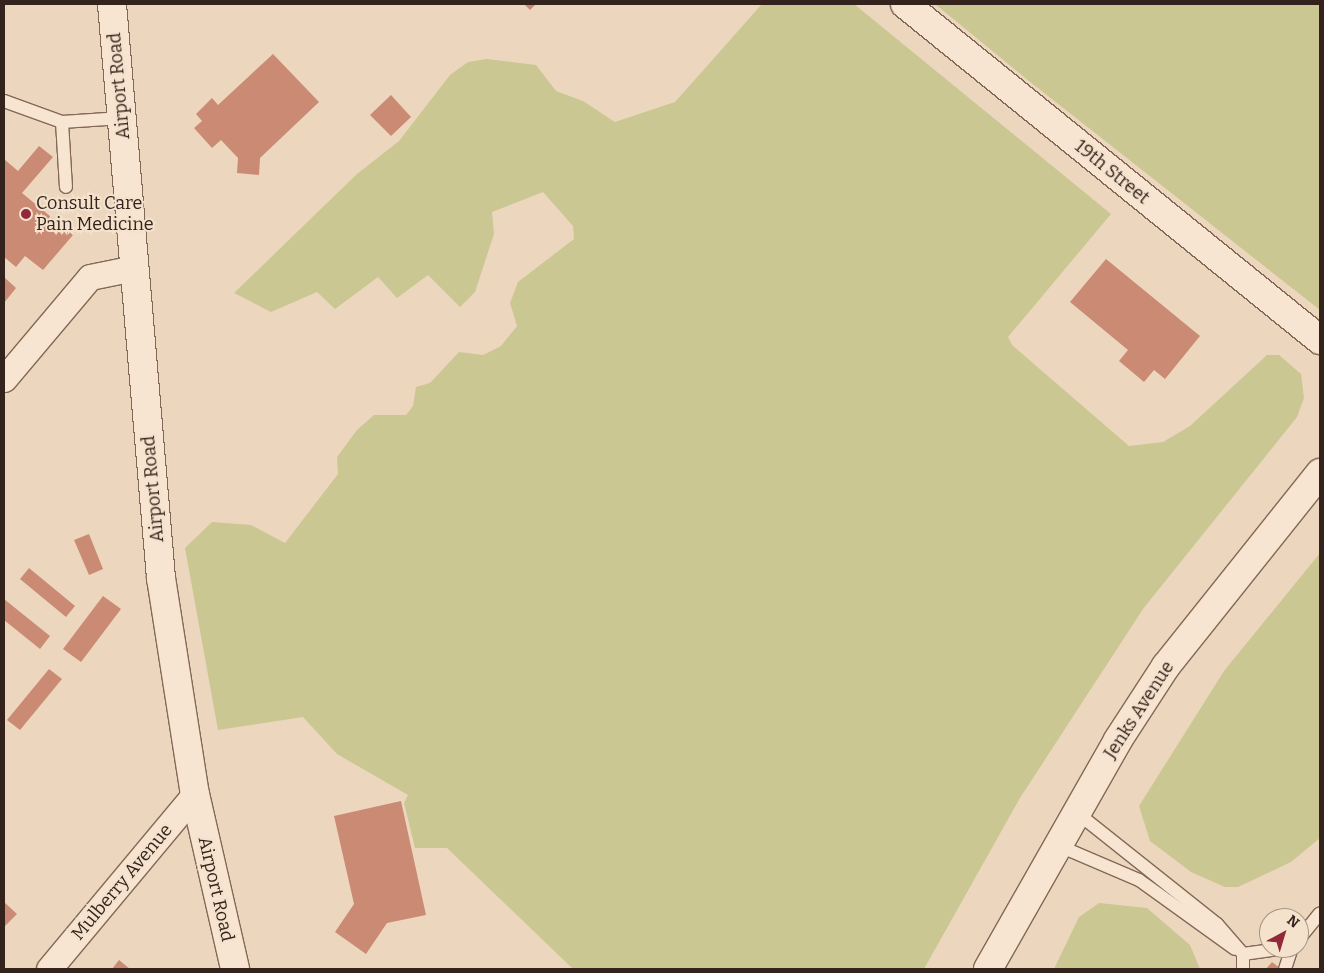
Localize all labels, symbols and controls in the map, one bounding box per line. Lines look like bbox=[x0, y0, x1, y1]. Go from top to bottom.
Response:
street label: Airport Road bbox=[104, 32, 134, 140]
street label: 19th Street bbox=[1070, 135, 1154, 209]
place label: Consult Care Pain Medicine bbox=[36, 193, 154, 235]
marker: Consult Care Pain Medicine bbox=[20, 208, 32, 220]
street label: Airport Road bbox=[138, 435, 168, 543]
street label: Jenks Avenue bbox=[1099, 657, 1179, 763]
street label: Mulberry Avenue bbox=[67, 820, 177, 944]
street label: Airport Road bbox=[193, 834, 239, 944]
north arrow bbox=[1259, 908, 1309, 958]
text: N bbox=[1284, 912, 1303, 932]

